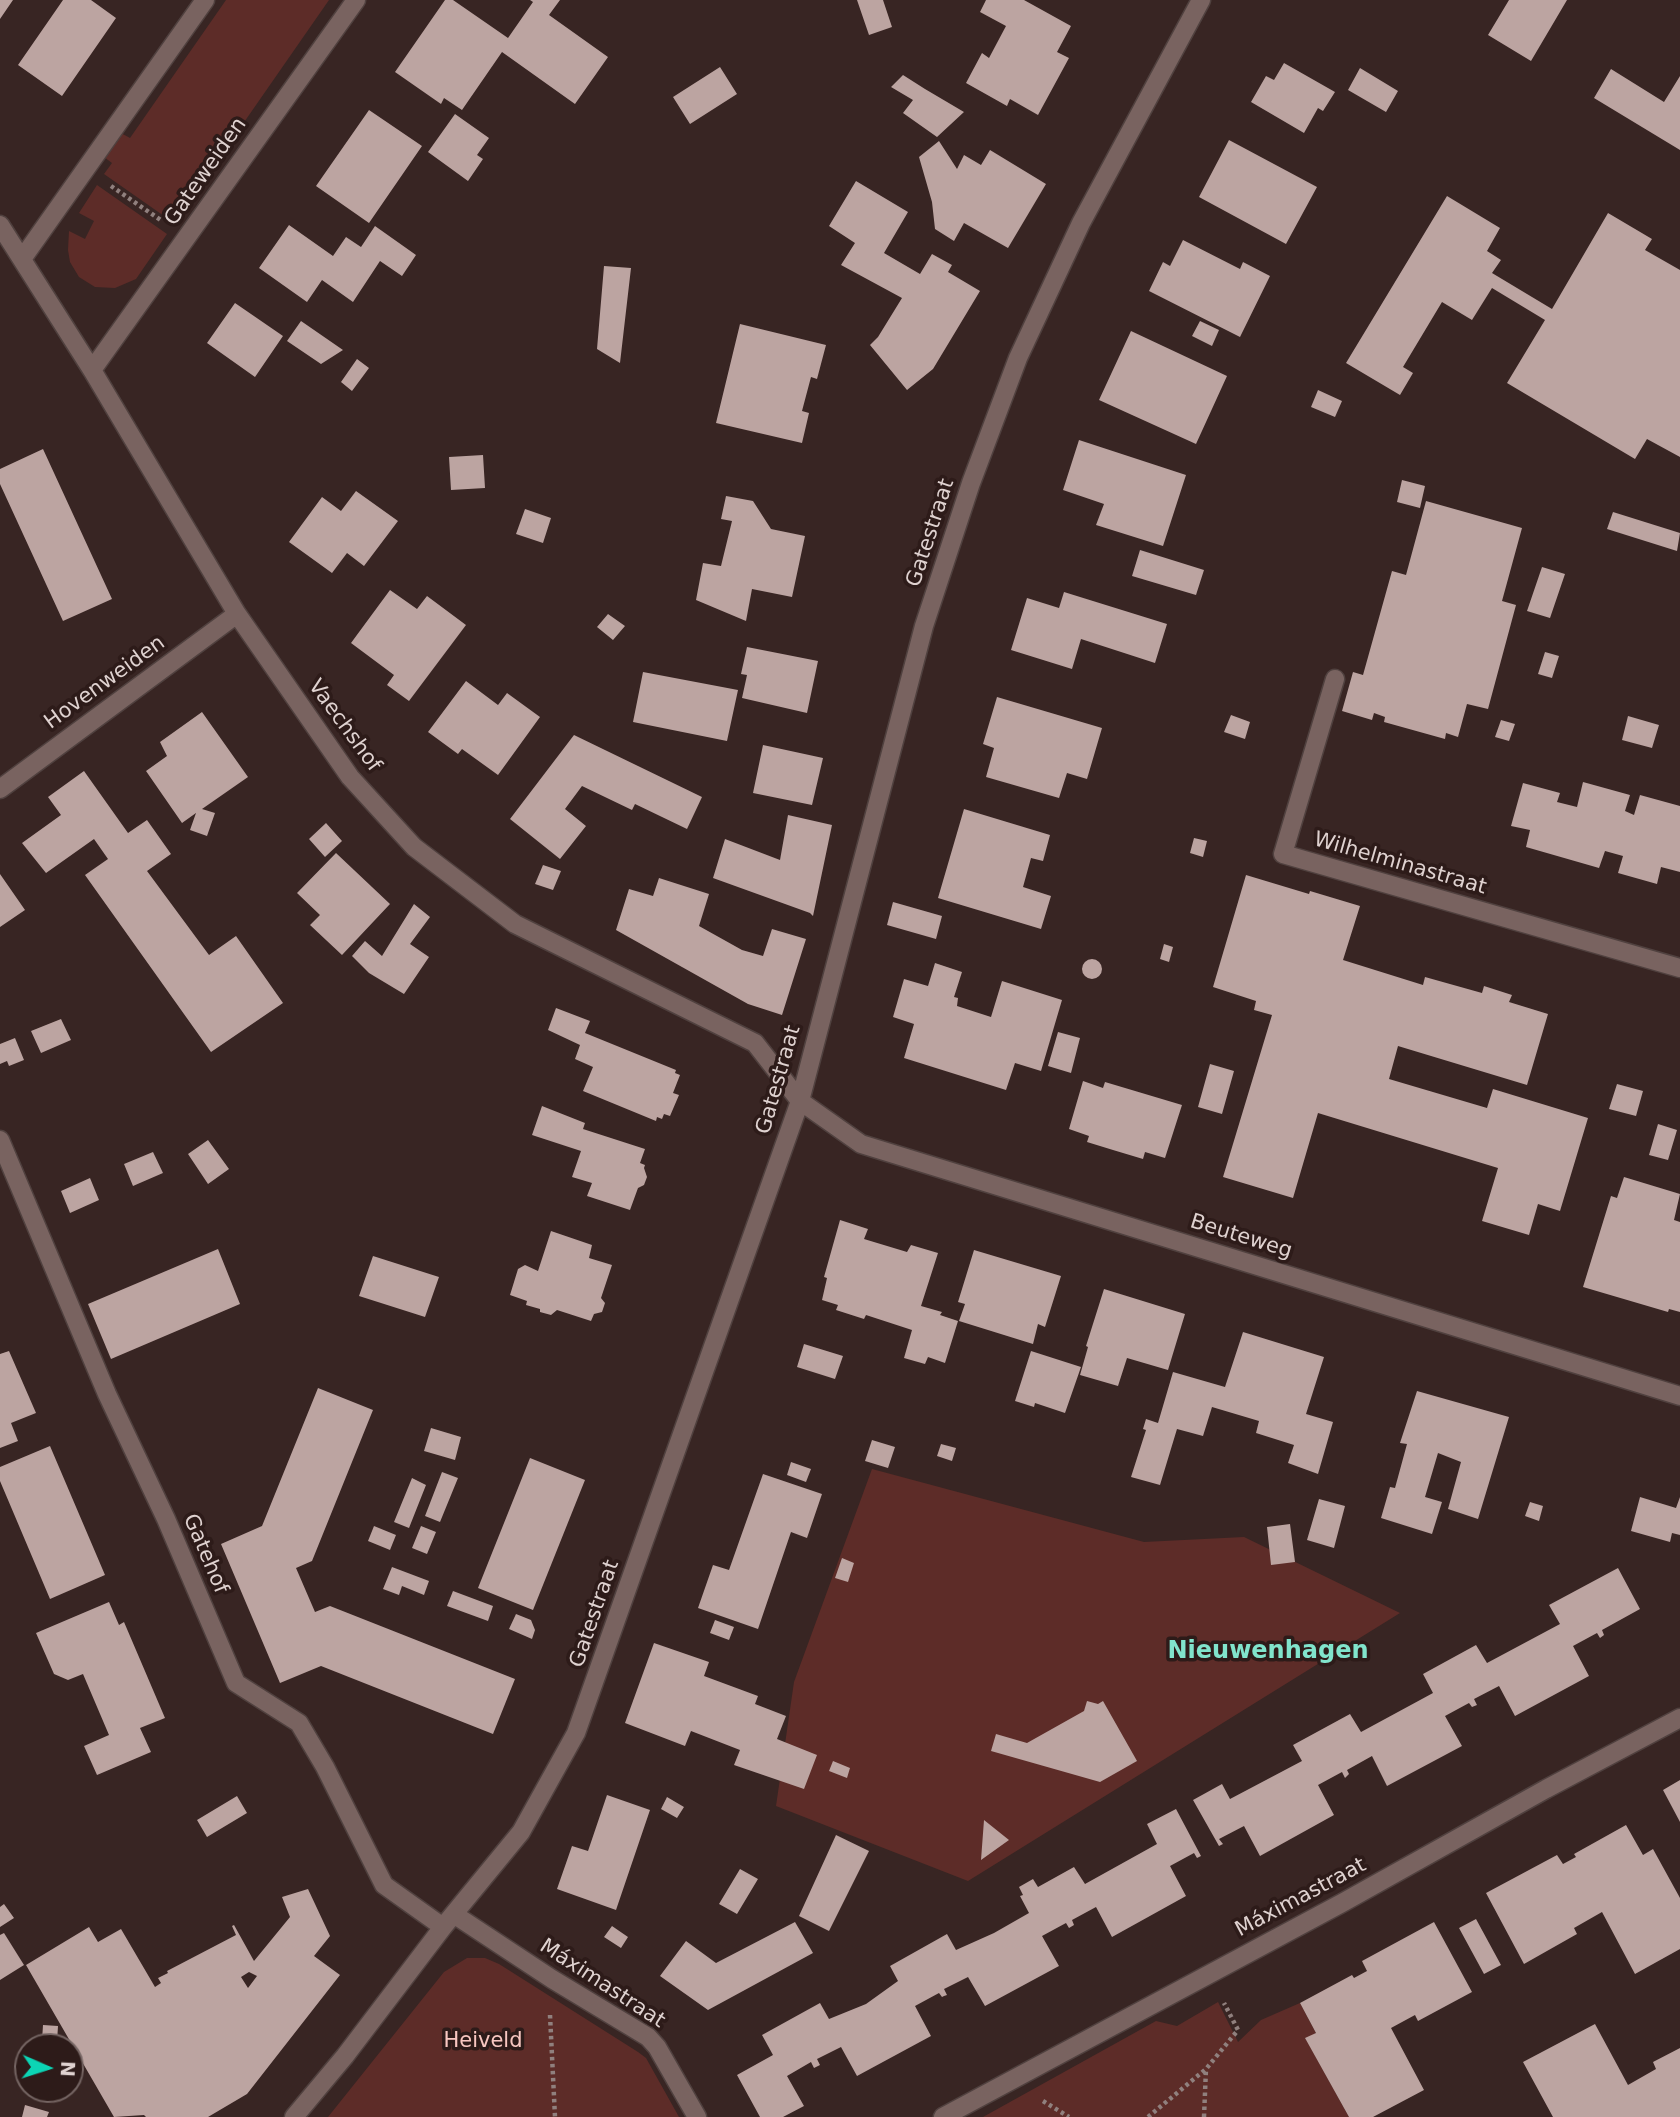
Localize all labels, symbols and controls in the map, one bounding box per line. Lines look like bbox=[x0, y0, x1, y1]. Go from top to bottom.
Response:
street label: Gateweiden bbox=[160, 113, 252, 231]
street label: Gatestraat bbox=[902, 476, 960, 590]
street label: Hovenweiden bbox=[40, 631, 170, 735]
street label: Vaechshof bbox=[302, 675, 386, 777]
street label: Wilhelminastraat bbox=[1311, 827, 1489, 901]
street label: Gatestraat bbox=[751, 1023, 807, 1137]
street label: Beuteweg bbox=[1187, 1210, 1295, 1264]
street label: Gatehof bbox=[177, 1510, 233, 1598]
street label: Gatestraat bbox=[565, 1557, 625, 1671]
district label: Nieuwenhagen bbox=[1167, 1638, 1369, 1666]
street label: Máximastraat bbox=[1231, 1853, 1371, 1943]
street label: Máximastraat bbox=[535, 1934, 669, 2034]
park label: Heiveld bbox=[443, 2029, 523, 2055]
north arrow bbox=[14, 2033, 84, 2103]
text: N bbox=[57, 2060, 79, 2078]

